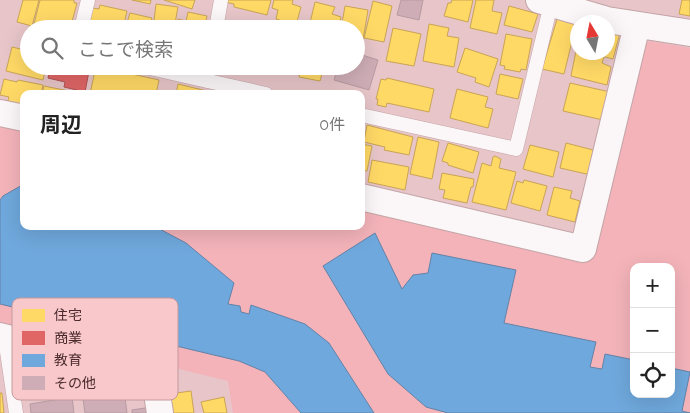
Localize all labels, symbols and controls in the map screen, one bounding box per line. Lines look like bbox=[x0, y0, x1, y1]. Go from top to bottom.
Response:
north arrow bbox=[570, 15, 615, 60]
search box bbox=[20, 20, 365, 75]
icon: search bbox=[38, 34, 66, 62]
text: ここで検索 bbox=[78, 38, 173, 60]
text: 周辺 bbox=[40, 112, 82, 137]
text: 0件 bbox=[319, 115, 345, 134]
map controls bbox=[630, 263, 675, 398]
button: + bbox=[630, 263, 675, 308]
legend bbox=[12, 298, 178, 400]
text: 住宅 bbox=[54, 307, 82, 323]
button: − bbox=[630, 308, 675, 353]
text: 商業 bbox=[54, 330, 82, 346]
text: 教育 bbox=[54, 352, 82, 368]
button: locate bbox=[630, 353, 675, 398]
text: その他 bbox=[54, 375, 96, 391]

